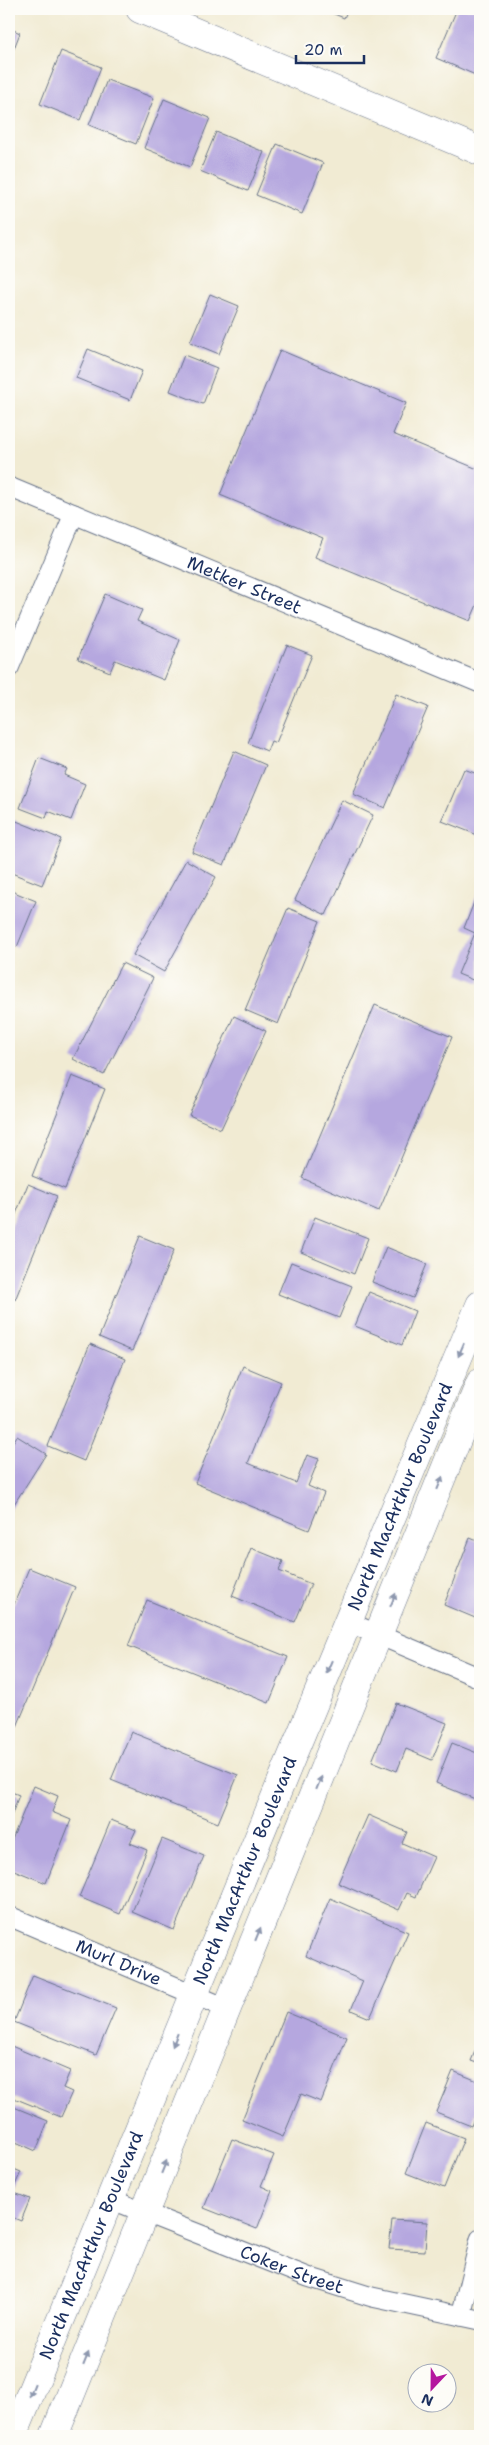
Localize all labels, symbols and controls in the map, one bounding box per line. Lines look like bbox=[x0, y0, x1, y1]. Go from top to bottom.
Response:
scale bar bbox=[296, 32, 364, 64]
text: 20 m bbox=[304, 40, 343, 60]
street label: Metker Street bbox=[184, 550, 305, 620]
one-way arrow bbox=[457, 1343, 465, 1357]
street label: North MacArthur Boulevard bbox=[342, 1379, 458, 1614]
one-way arrow bbox=[436, 1475, 444, 1490]
one-way arrow bbox=[389, 1592, 397, 1607]
one-way arrow bbox=[325, 1660, 333, 1675]
street label: North MacArthur Boulevard bbox=[187, 1753, 303, 1989]
one-way arrow bbox=[315, 1775, 323, 1790]
one-way arrow bbox=[254, 1926, 262, 1941]
street label: Murl Drive bbox=[72, 1934, 165, 1991]
one-way arrow bbox=[171, 2033, 179, 2047]
street label: North MacArthur Boulevard bbox=[34, 2128, 149, 2363]
one-way arrow bbox=[160, 2160, 168, 2175]
street label: Coker Street bbox=[237, 2239, 347, 2299]
one-way arrow bbox=[82, 2351, 90, 2366]
north arrow bbox=[406, 2362, 456, 2412]
one-way arrow bbox=[28, 2383, 36, 2398]
text: N bbox=[419, 2390, 436, 2410]

